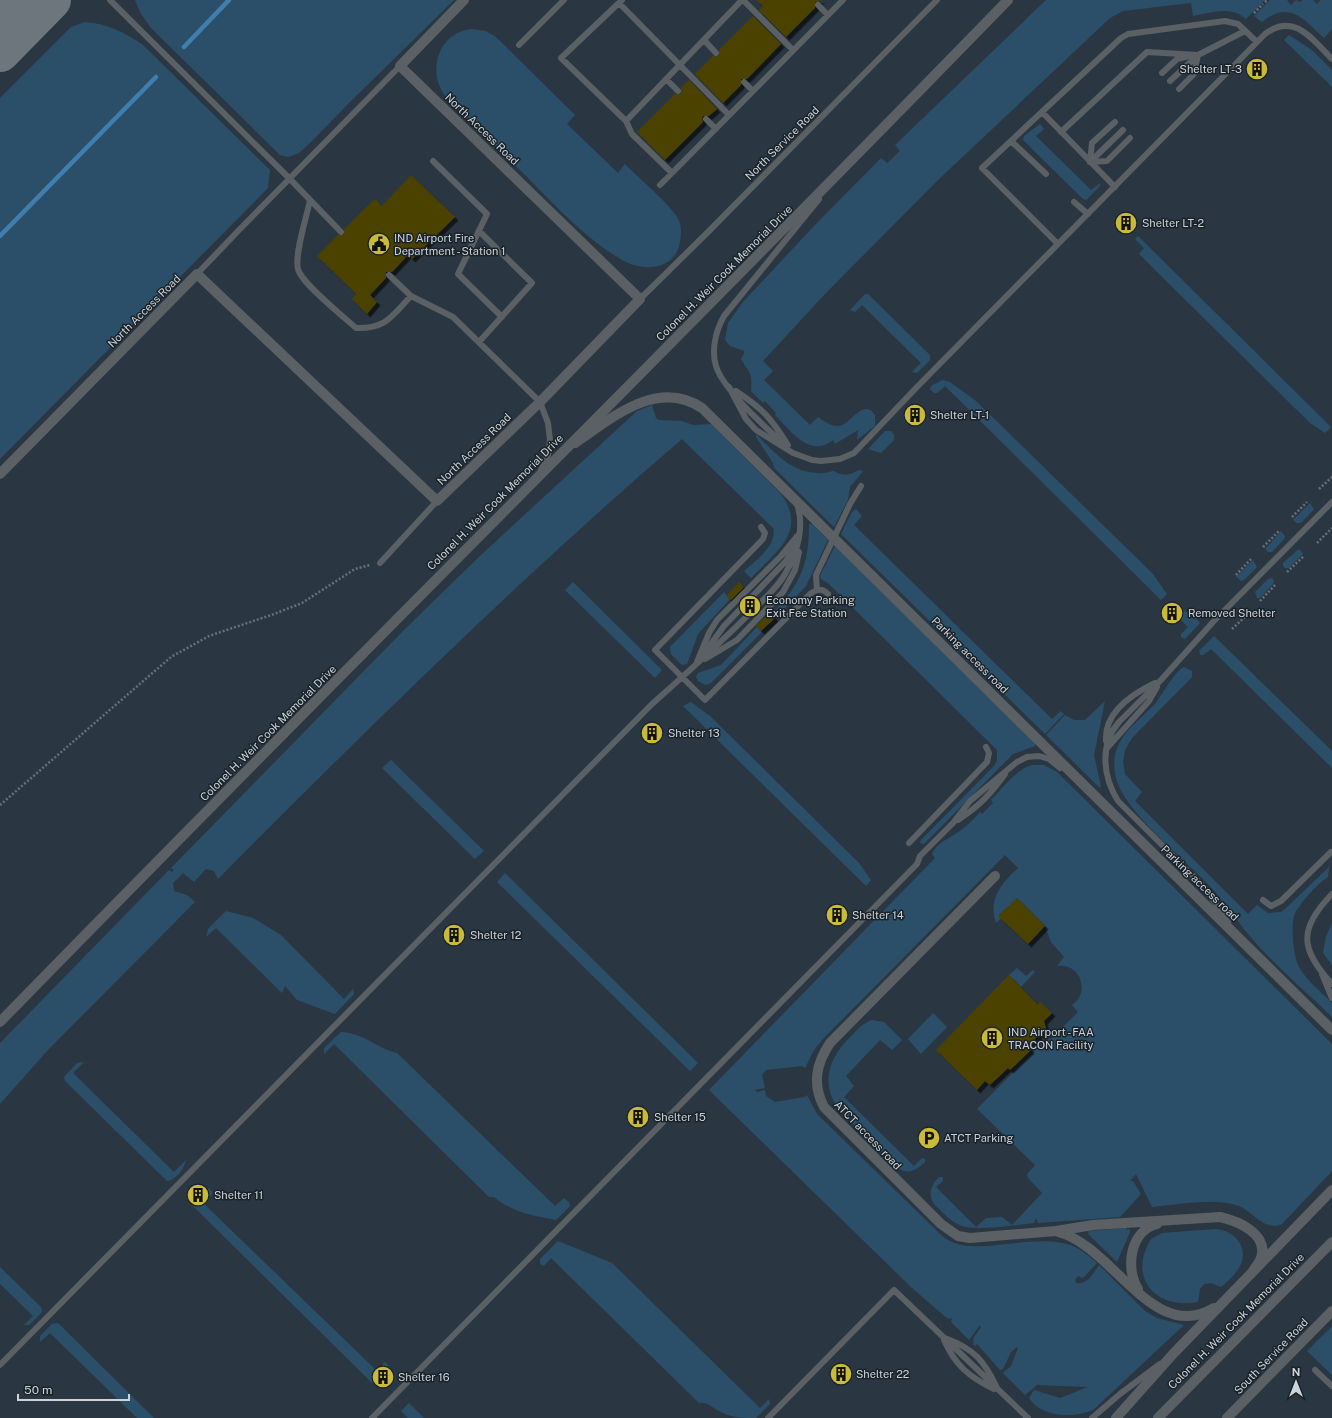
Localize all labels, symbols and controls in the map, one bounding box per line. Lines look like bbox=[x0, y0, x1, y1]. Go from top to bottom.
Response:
building icon: Shelter LT-3 bbox=[1244, 56, 1270, 82]
place label: Shelter LT-3 bbox=[1180, 63, 1242, 75]
street label: North Access Road bbox=[443, 91, 521, 167]
street label: North Service Road bbox=[743, 104, 821, 182]
street label: Colonel H. Weir Cook Memorial Drive bbox=[654, 203, 794, 343]
building icon: Shelter LT-2 bbox=[1113, 210, 1139, 236]
place label: Shelter LT-2 bbox=[1142, 217, 1205, 229]
public building icon: IND Airport Fire Department - Station 1 bbox=[366, 231, 392, 257]
place label: IND Airport Fire Department - Station 1 bbox=[394, 232, 505, 257]
street label: North Access Road bbox=[105, 272, 183, 350]
building icon: Shelter LT-1 bbox=[902, 402, 928, 428]
place label: Shelter LT-1 bbox=[930, 409, 989, 421]
street label: North Access Road bbox=[435, 411, 513, 487]
street label: Colonel H. Weir Cook Memorial Drive bbox=[425, 432, 565, 572]
building icon: Economy Parking Exit Fee Station bbox=[737, 593, 763, 619]
place label: Economy Parking Exit Fee Station bbox=[766, 594, 855, 619]
building icon: Removed Shelter bbox=[1159, 600, 1185, 626]
place label: Removed Shelter bbox=[1188, 607, 1276, 619]
street label: Parking access road bbox=[929, 614, 1011, 696]
street label: Colonel H. Weir Cook Memorial Drive bbox=[198, 663, 338, 803]
building icon: Shelter 13 bbox=[639, 720, 665, 746]
place label: Shelter 13 bbox=[668, 727, 720, 739]
street label: Parking access road bbox=[1159, 843, 1241, 923]
building icon: Shelter 14 bbox=[824, 902, 850, 928]
place label: Shelter 14 bbox=[852, 909, 904, 921]
building icon: Shelter 12 bbox=[441, 922, 467, 948]
place label: Shelter 12 bbox=[470, 929, 522, 941]
building icon: IND Airport - FAA TRACON Facility bbox=[979, 1025, 1005, 1051]
place label: IND Airport - FAA TRACON Facility bbox=[1008, 1026, 1094, 1051]
street label: ATCT access road bbox=[832, 1098, 904, 1172]
building icon: Shelter 15 bbox=[625, 1104, 651, 1130]
place label: Shelter 15 bbox=[654, 1111, 706, 1123]
parking icon: ATCT Parking bbox=[916, 1125, 942, 1151]
place label: ATCT Parking bbox=[944, 1132, 1013, 1144]
building icon: Shelter 11 bbox=[185, 1182, 211, 1208]
place label: Shelter 11 bbox=[214, 1189, 263, 1201]
street label: Colonel H. Weir Cook Memorial Drive bbox=[1166, 1251, 1306, 1391]
street label: South Service Road bbox=[1232, 1316, 1310, 1396]
building icon: Shelter 22 bbox=[828, 1361, 854, 1387]
north arrow bbox=[1276, 1362, 1316, 1402]
building icon: Shelter 16 bbox=[370, 1364, 396, 1390]
text: N bbox=[1292, 1366, 1300, 1378]
place label: Shelter 22 bbox=[856, 1368, 910, 1380]
place label: Shelter 16 bbox=[398, 1371, 450, 1383]
scale bar bbox=[18, 1376, 129, 1402]
text: 50 m bbox=[24, 1383, 52, 1397]

